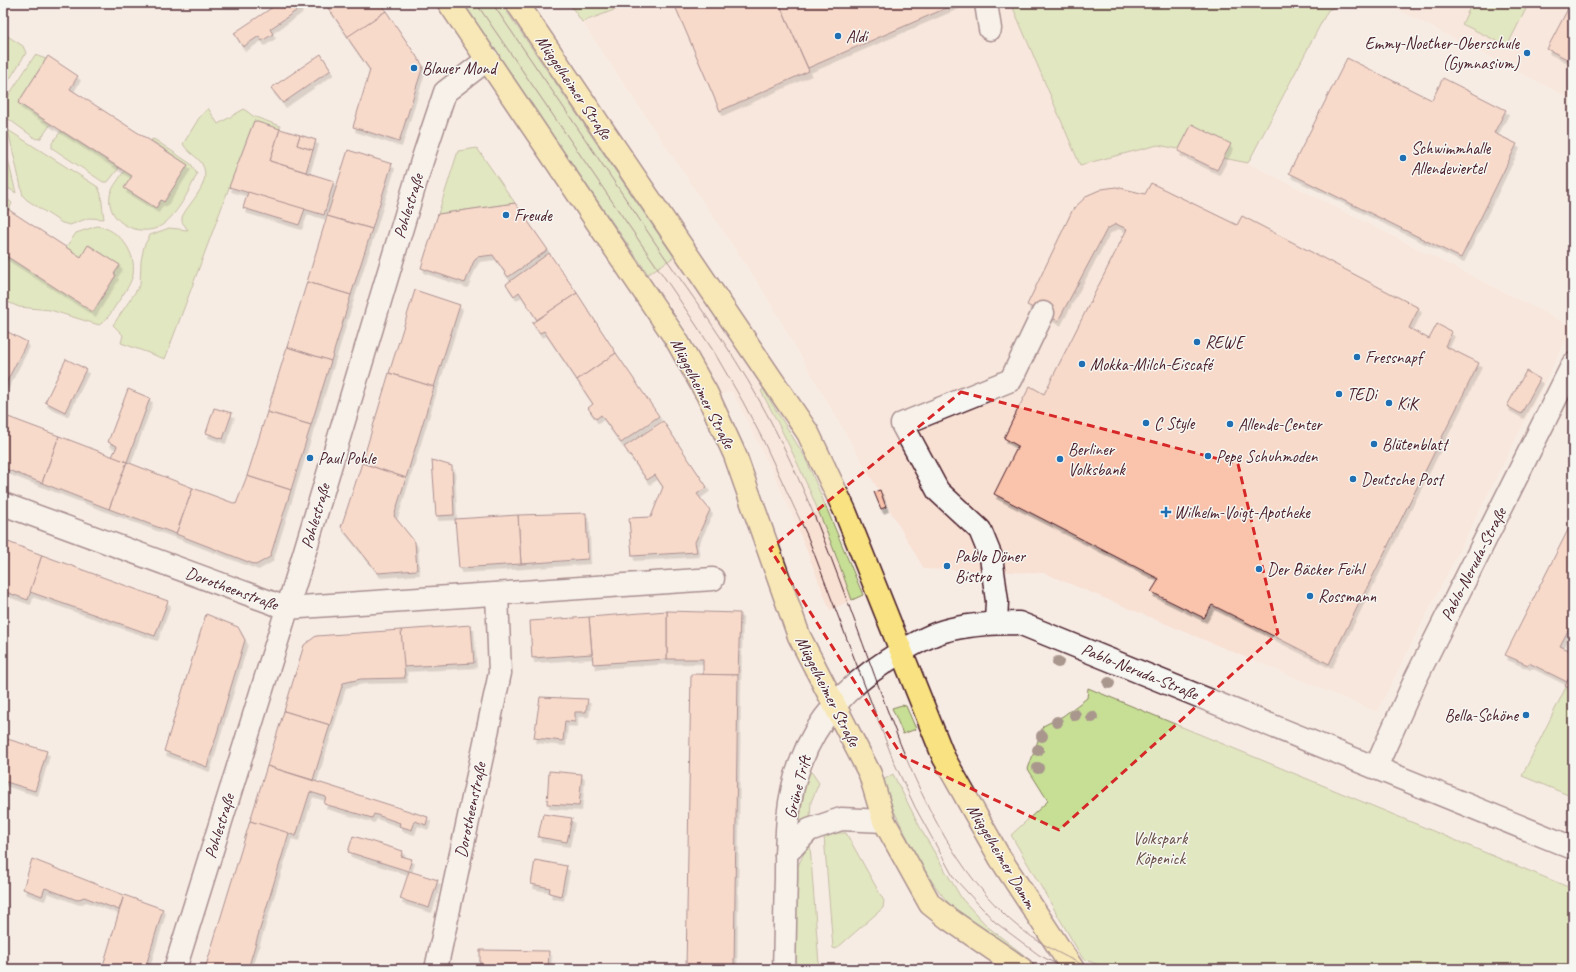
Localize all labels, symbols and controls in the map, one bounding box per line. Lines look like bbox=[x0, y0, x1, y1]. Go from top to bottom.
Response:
place label: Aldi bbox=[846, 26, 869, 47]
street label: Müggelheimer Straße bbox=[531, 31, 617, 145]
marker: Aldi bbox=[833, 31, 843, 41]
place label: Emmy-Noether-Oberschule (Gymnasium) bbox=[1365, 33, 1520, 74]
marker: Emmy-Noether-Oberschule (Gymnasium) bbox=[1522, 48, 1532, 58]
place label: Blauer Mond bbox=[422, 58, 498, 79]
marker: Blauer Mond bbox=[409, 63, 419, 73]
place label: Schwimmhalle Allendeviertel bbox=[1411, 138, 1492, 179]
marker: Schwimmhalle Allendeviertel bbox=[1398, 153, 1408, 163]
street label: Pohlestraße bbox=[389, 170, 429, 241]
place label: Freude bbox=[514, 205, 553, 226]
marker: Freude bbox=[501, 210, 511, 220]
place label: REWE bbox=[1205, 332, 1246, 353]
street label: Müggelheimer Straße bbox=[666, 334, 740, 453]
marker: REWE bbox=[1192, 337, 1202, 347]
place label: Fressnapf bbox=[1365, 347, 1426, 368]
marker: Fressnapf bbox=[1352, 352, 1362, 362]
place label: Mokka-Milch-Eiscafé bbox=[1090, 354, 1214, 375]
marker: Mokka-Milch-Eiscafé bbox=[1077, 359, 1087, 369]
place label: TEDi bbox=[1347, 384, 1378, 405]
marker: TEDi bbox=[1334, 389, 1344, 399]
place label: KiK bbox=[1397, 393, 1420, 414]
marker: KiK bbox=[1384, 398, 1394, 408]
place label: C Style bbox=[1154, 413, 1196, 434]
place label: Allende-Center bbox=[1238, 414, 1324, 435]
marker: C Style bbox=[1141, 418, 1151, 428]
marker: Allende-Center bbox=[1225, 419, 1235, 429]
place label: Blütenblatt bbox=[1382, 434, 1450, 455]
place label: Berliner Volksbank bbox=[1068, 439, 1127, 480]
marker: Blütenblatt bbox=[1369, 439, 1379, 449]
place label: Pepe Schuhmoden bbox=[1216, 446, 1319, 467]
place label: Paul Pohle bbox=[318, 448, 377, 469]
marker: Pepe Schuhmoden bbox=[1203, 451, 1213, 461]
marker: Paul Pohle bbox=[305, 453, 315, 463]
marker: Berliner Volksbank bbox=[1055, 454, 1065, 464]
place label: Deutsche Post bbox=[1361, 469, 1445, 490]
marker: Deutsche Post bbox=[1348, 474, 1358, 484]
street label: Pohlestraße bbox=[296, 480, 335, 551]
place label: Wilhelm-Voigt-Apotheke bbox=[1174, 502, 1311, 523]
street label: Pablo-Neruda-Straße bbox=[1436, 503, 1512, 624]
marker: Wilhelm-Voigt-Apotheke bbox=[1161, 507, 1171, 517]
place label: Pablo Döner Bistro bbox=[955, 546, 1027, 587]
place label: Der Bäcker Feihl bbox=[1267, 559, 1367, 580]
marker: Pablo Döner Bistro bbox=[942, 561, 952, 571]
street label: Dorotheenstraße bbox=[183, 562, 282, 615]
marker: Der Bäcker Feihl bbox=[1254, 564, 1264, 574]
place label: Rossmann bbox=[1318, 586, 1377, 607]
marker: Rossmann bbox=[1305, 591, 1315, 601]
street label: Müggelheimer Straße bbox=[791, 632, 865, 751]
street label: Pablo-Neruda-Straße bbox=[1078, 639, 1203, 705]
place label: Bella-Schöne bbox=[1445, 705, 1519, 726]
marker: Bella-Schöne bbox=[1521, 710, 1531, 720]
street label: Grüne Trift bbox=[780, 751, 816, 821]
street label: Dorotheenstraße bbox=[450, 759, 491, 860]
street label: Pohlestraße bbox=[200, 790, 240, 861]
street label: Müggelheimer Damm bbox=[962, 800, 1042, 914]
park label: Volkspark Köpenick bbox=[1133, 828, 1189, 869]

